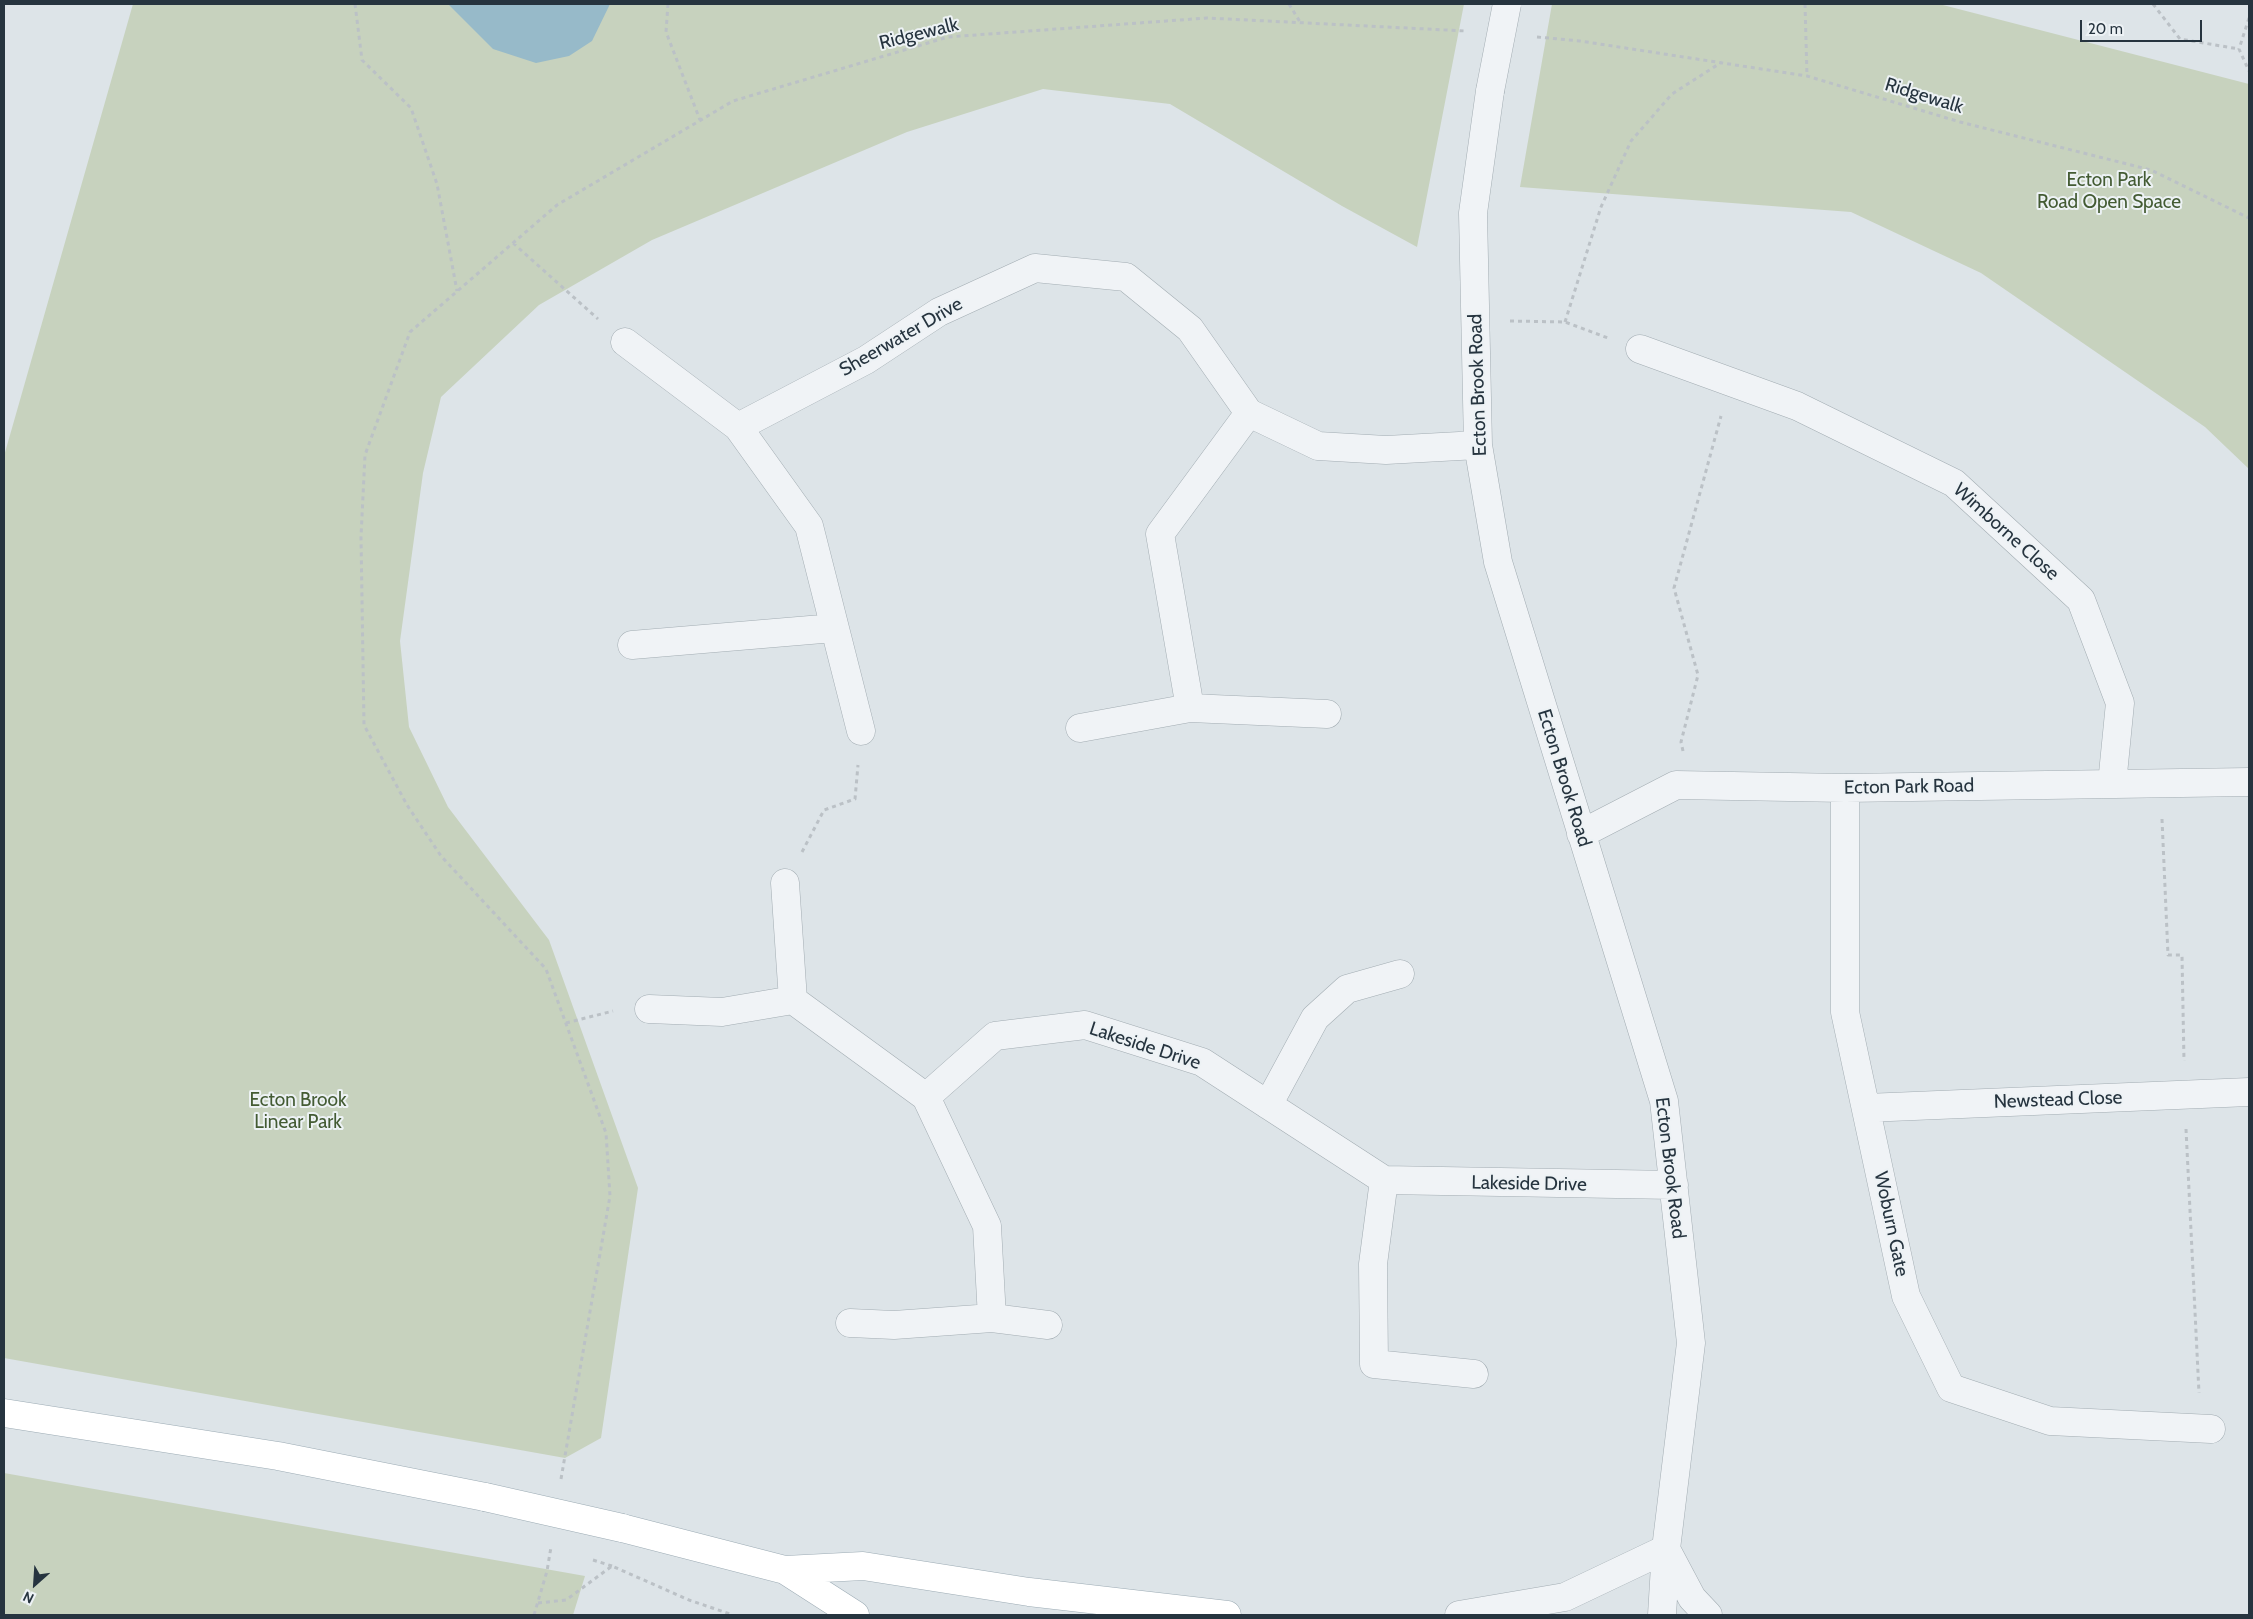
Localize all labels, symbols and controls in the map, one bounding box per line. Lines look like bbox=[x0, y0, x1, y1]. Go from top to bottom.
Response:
scale bar bbox=[2083, 10, 2206, 42]
street label: Ridgewalk bbox=[877, 13, 961, 55]
text: 20 m bbox=[2088, 20, 2123, 38]
street label: Ridgewalk bbox=[1882, 73, 1966, 119]
park label: Ecton Park Road Open Space bbox=[2037, 169, 2181, 213]
street label: Sheerwater Drive bbox=[835, 293, 967, 381]
street label: Ecton Brook Road bbox=[1464, 313, 1492, 457]
street label: Wimborne Close bbox=[1948, 479, 2064, 585]
street label: Ecton Brook Road bbox=[1532, 707, 1596, 849]
street label: Ecton Park Road bbox=[1844, 774, 1974, 800]
street label: Lakeside Drive bbox=[1087, 1017, 1203, 1075]
street label: Newstead Close bbox=[1993, 1086, 2123, 1114]
park label: Ecton Brook Linear Park bbox=[250, 1089, 346, 1133]
street label: Ecton Brook Road bbox=[1650, 1096, 1690, 1240]
street label: Woburn Gate bbox=[1869, 1169, 1913, 1279]
street label: Lakeside Drive bbox=[1471, 1172, 1587, 1196]
north arrow bbox=[10, 1559, 60, 1609]
text: N bbox=[20, 1587, 37, 1608]

